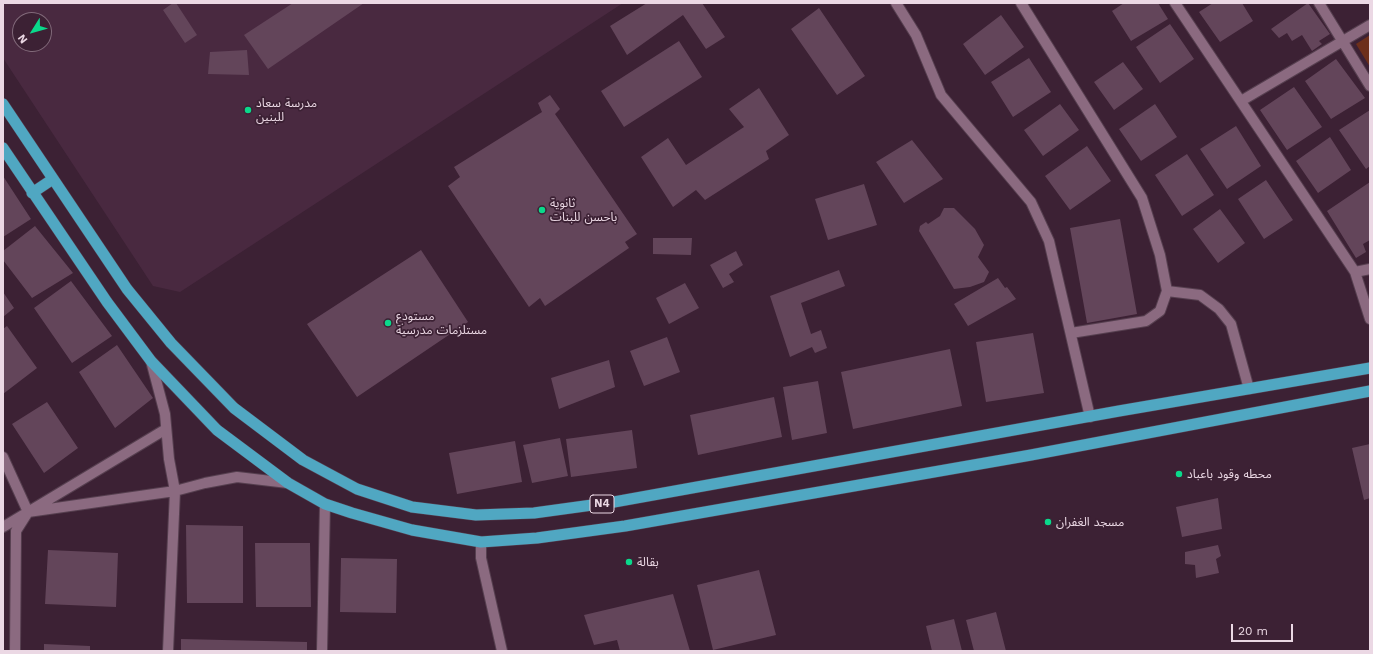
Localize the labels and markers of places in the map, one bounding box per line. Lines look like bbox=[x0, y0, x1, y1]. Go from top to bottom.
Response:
place label: مدرسة سعاد للبنين bbox=[256, 96, 317, 124]
marker: مدرسة سعاد للبنين bbox=[243, 105, 253, 115]
place label: ثانوية باحسن للبنات bbox=[550, 196, 617, 224]
marker: ثانوية باحسن للبنات bbox=[537, 205, 547, 215]
place label: مستودع مستلزمات مدرسية bbox=[396, 309, 487, 337]
marker: مستودع مستلزمات مدرسية bbox=[383, 318, 393, 328]
place label: محطه وقود باعباد bbox=[1187, 467, 1272, 481]
marker: محطه وقود باعباد bbox=[1174, 469, 1184, 479]
place label: مسجد الغفران bbox=[1056, 515, 1124, 529]
marker: مسجد الغفران bbox=[1043, 517, 1053, 527]
place label: بقالة bbox=[637, 555, 659, 569]
marker: بقالة bbox=[624, 557, 634, 567]

